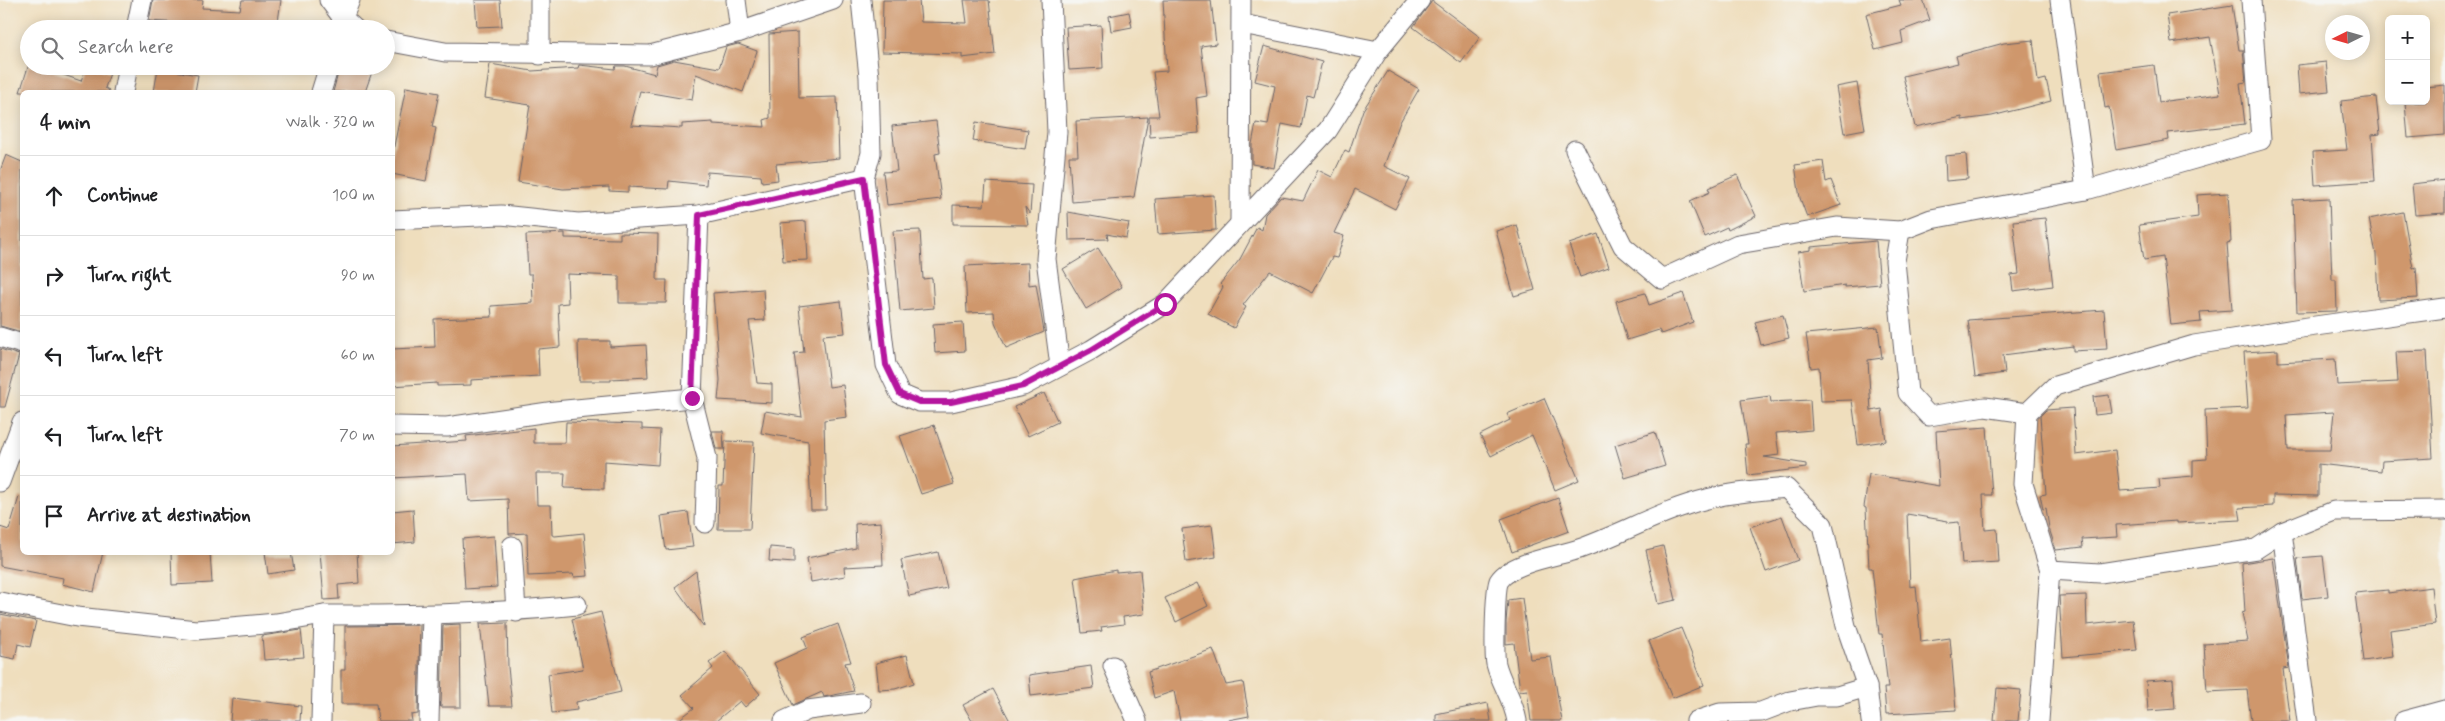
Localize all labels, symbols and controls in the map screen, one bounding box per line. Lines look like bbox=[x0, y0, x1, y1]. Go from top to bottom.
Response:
north arrow bbox=[2325, 15, 2370, 60]
map controls bbox=[2385, 15, 2430, 105]
button: + bbox=[2385, 15, 2430, 60]
search box bbox=[20, 20, 395, 75]
icon: search bbox=[38, 34, 66, 62]
text: Search here bbox=[78, 35, 174, 60]
button: − bbox=[2385, 60, 2430, 105]
text: 4 min bbox=[40, 109, 91, 137]
text: Walk · 320 m bbox=[286, 112, 375, 133]
icon: ahead bbox=[40, 182, 68, 210]
text: Continue bbox=[87, 183, 158, 208]
text: 100 m bbox=[332, 185, 375, 206]
icon: right bbox=[40, 262, 68, 290]
text: Turn right bbox=[87, 263, 171, 288]
text: 90 m bbox=[341, 265, 375, 286]
route start bbox=[1154, 293, 1177, 316]
icon: left bbox=[40, 342, 68, 370]
text: Turn left bbox=[87, 343, 163, 368]
text: 60 m bbox=[341, 345, 375, 366]
route end bbox=[681, 387, 704, 410]
icon: left bbox=[40, 422, 68, 450]
text: Turn left bbox=[87, 423, 163, 448]
text: 70 m bbox=[339, 425, 375, 446]
icon: arrive bbox=[40, 502, 68, 530]
text: Arrive at destination bbox=[87, 503, 251, 528]

